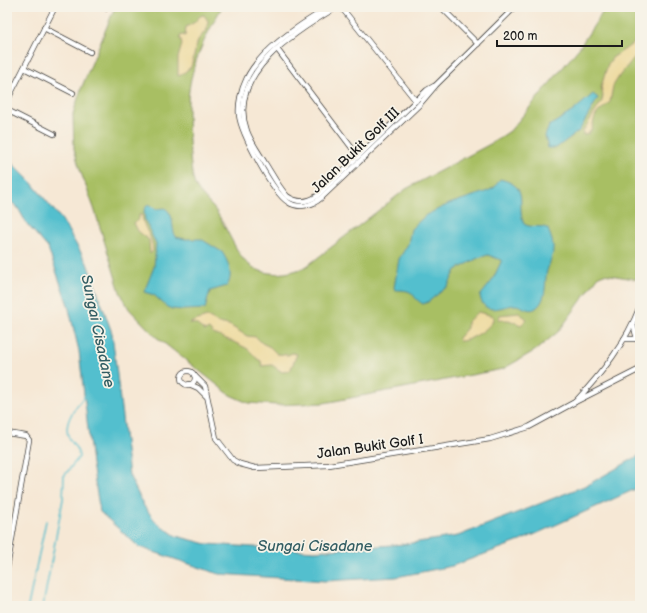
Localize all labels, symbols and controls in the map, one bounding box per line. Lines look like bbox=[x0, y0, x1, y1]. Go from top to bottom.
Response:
scale bar bbox=[497, 22, 622, 48]
text: 200 m bbox=[503, 29, 537, 44]
street label: Jalan Bukit Golf III bbox=[308, 104, 403, 197]
water label: Sungai Cisadane bbox=[76, 273, 119, 390]
street label: Jalan Bukit Golf I bbox=[316, 431, 424, 462]
water label: Sungai Cisadane bbox=[258, 537, 373, 556]

